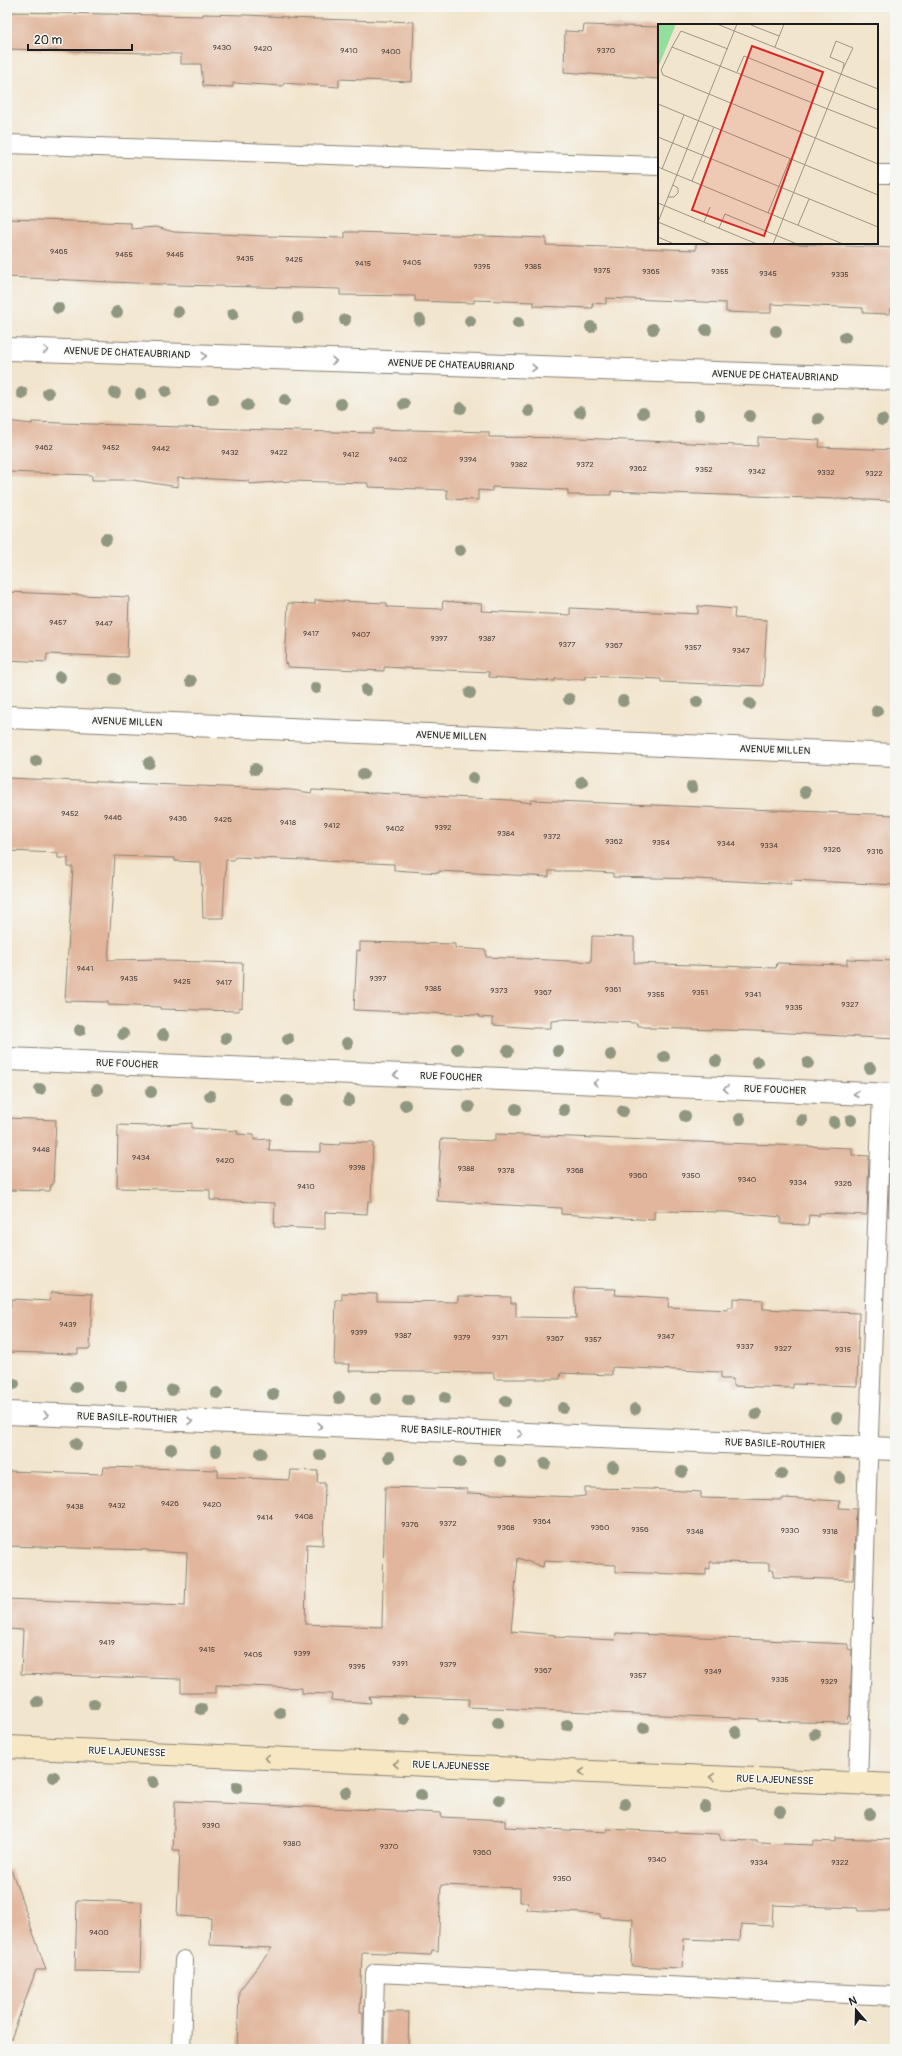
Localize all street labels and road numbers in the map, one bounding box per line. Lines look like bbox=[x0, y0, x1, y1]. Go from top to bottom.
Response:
street label: AVENUE DE CHATEAUBRIAND bbox=[63, 345, 191, 361]
street label: AVENUE DE CHATEAUBRIAND bbox=[387, 357, 515, 373]
street label: AVENUE DE CHATEAUBRIAND bbox=[711, 368, 839, 384]
street label: AVENUE MILLEN bbox=[91, 715, 163, 729]
street label: AVENUE MILLEN bbox=[415, 729, 487, 743]
street label: AVENUE MILLEN bbox=[739, 743, 811, 757]
street label: RUE FOUCHER bbox=[96, 1057, 159, 1071]
street label: RUE FOUCHER bbox=[420, 1070, 483, 1084]
street label: RUE FOUCHER bbox=[744, 1083, 807, 1097]
street label: RUE BASILE-ROUTHIER bbox=[77, 1410, 177, 1426]
street label: RUE BASILE-ROUTHIER bbox=[401, 1423, 501, 1439]
street label: RUE BASILE-ROUTHIER bbox=[725, 1436, 825, 1452]
street label: RUE LAJEUNESSE bbox=[88, 1745, 166, 1759]
street label: RUE LAJEUNESSE bbox=[412, 1759, 490, 1773]
street label: RUE LAJEUNESSE bbox=[736, 1773, 814, 1787]

